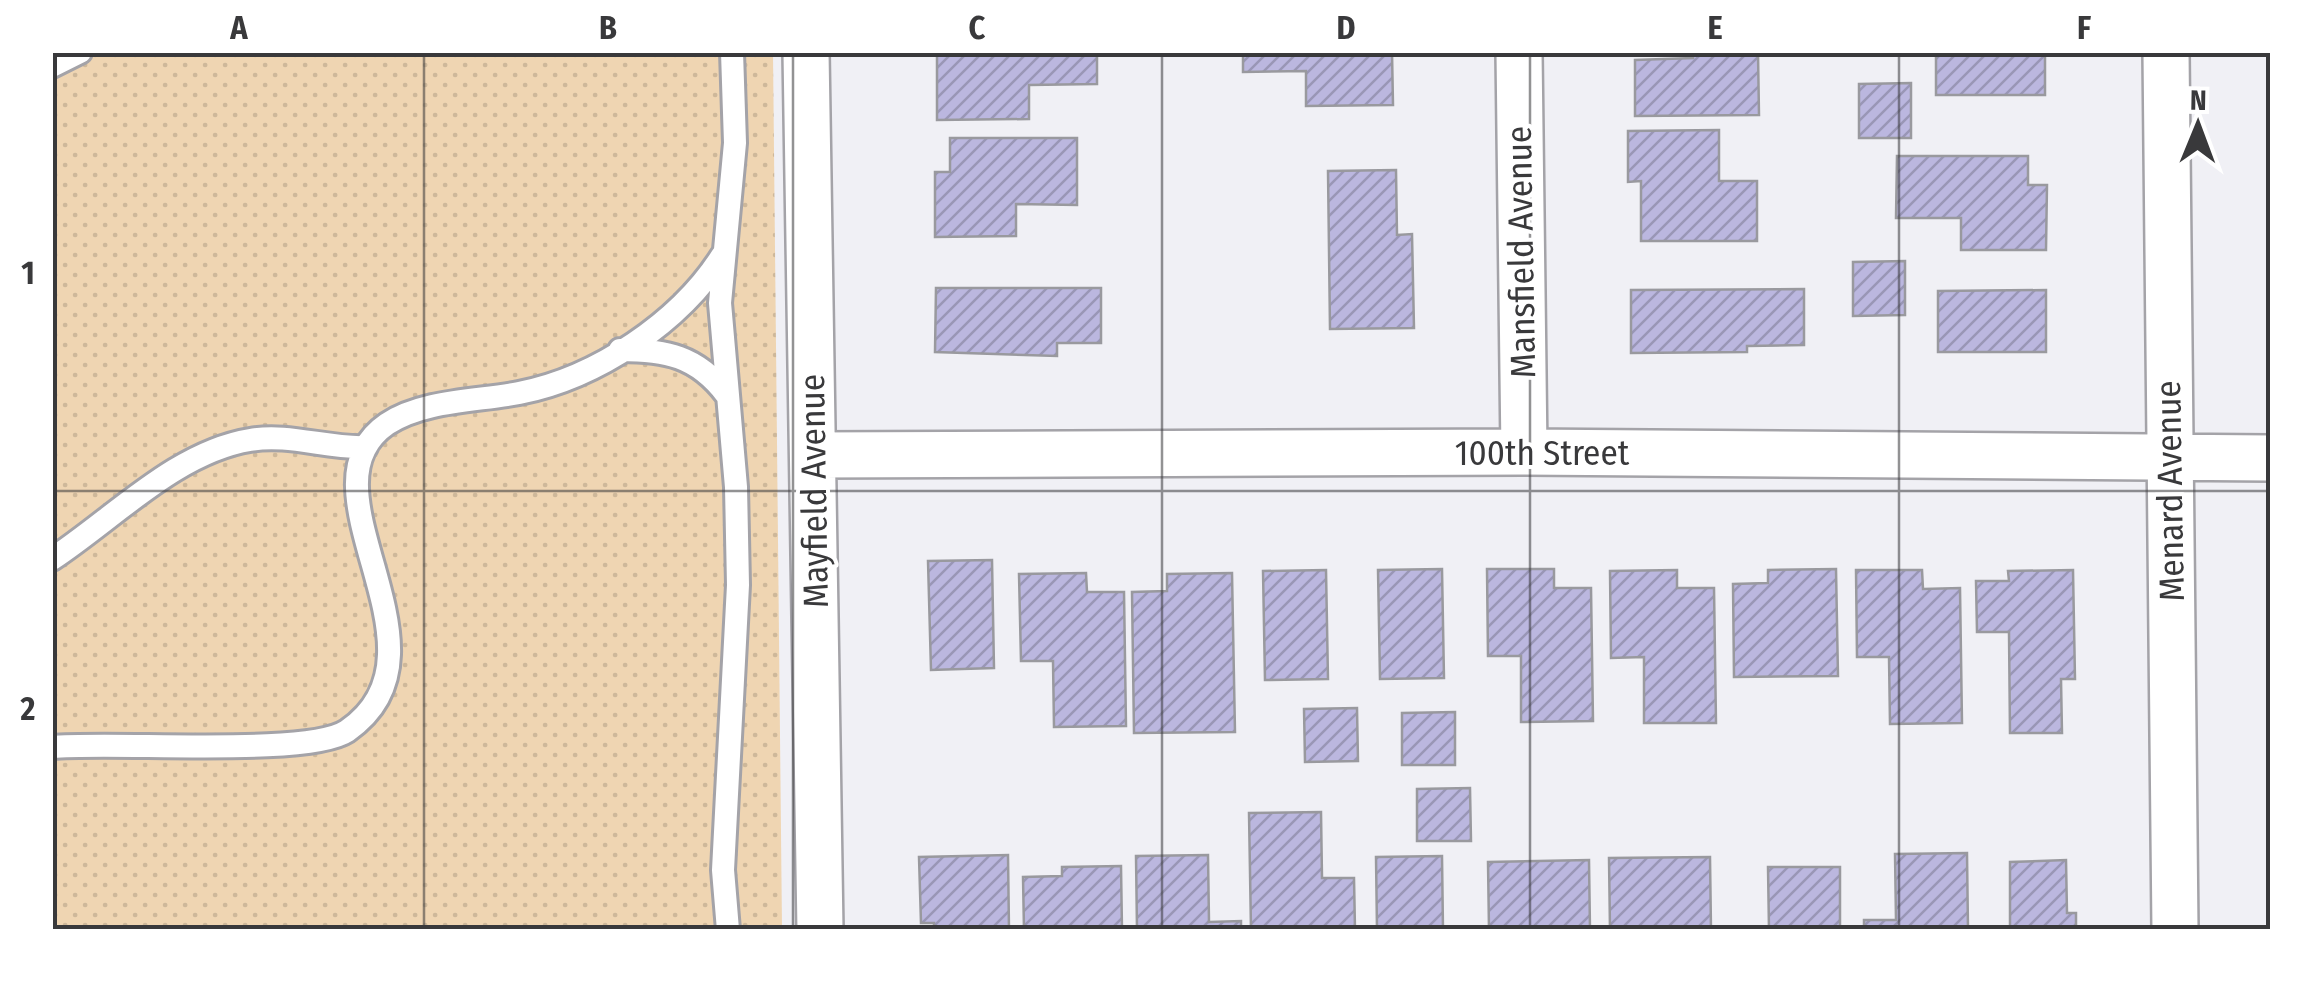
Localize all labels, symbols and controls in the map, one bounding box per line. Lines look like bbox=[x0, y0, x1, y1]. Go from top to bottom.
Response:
text: A bbox=[229, 9, 248, 47]
text: B bbox=[599, 9, 617, 47]
text: C bbox=[969, 9, 986, 47]
text: D bbox=[1336, 9, 1356, 47]
text: E bbox=[1707, 9, 1723, 47]
text: F bbox=[2077, 9, 2091, 47]
north arrow bbox=[2148, 75, 2248, 175]
text: N bbox=[2190, 84, 2207, 117]
street label: Mansfield Avenue bbox=[1498, 126, 1544, 378]
text: 1 bbox=[21, 254, 35, 292]
street label: Mayfield Avenue bbox=[791, 374, 837, 608]
street label: Menard Avenue bbox=[2147, 380, 2193, 602]
street label: 100th Street bbox=[1455, 432, 1630, 474]
text: 2 bbox=[20, 690, 36, 728]

